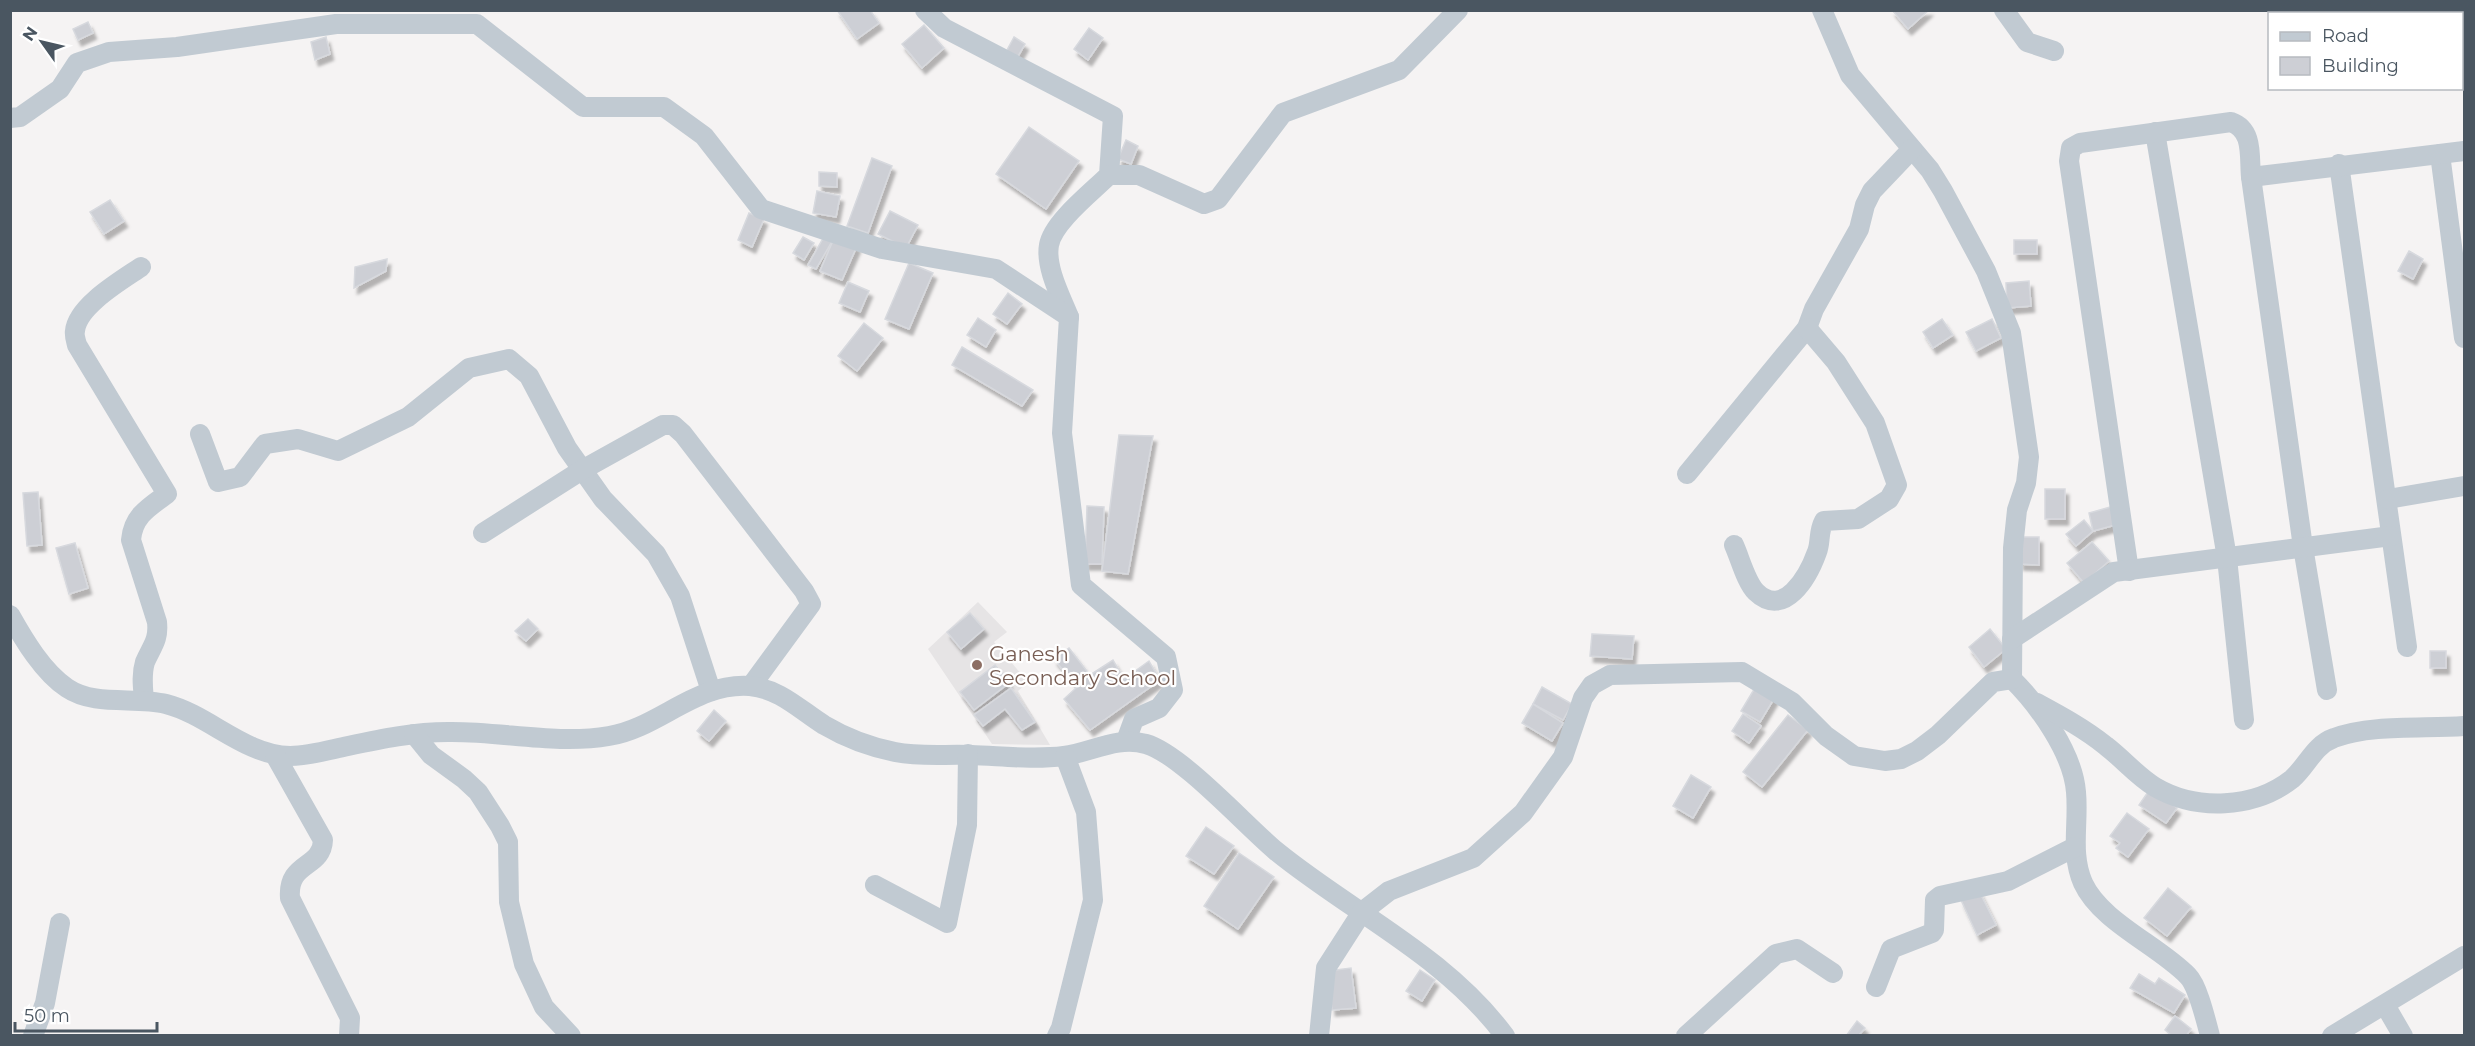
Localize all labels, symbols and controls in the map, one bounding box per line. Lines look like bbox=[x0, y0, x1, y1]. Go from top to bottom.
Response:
north arrow bbox=[12, 12, 72, 72]
legend bbox=[2268, 12, 2463, 90]
text: N bbox=[18, 23, 41, 45]
text: Road bbox=[2322, 25, 2369, 47]
text: Building bbox=[2322, 55, 2399, 77]
place label: Ganesh Secondary School bbox=[989, 641, 1176, 690]
marker: Ganesh Secondary School bbox=[970, 658, 984, 672]
scale bar bbox=[15, 995, 158, 1033]
text: 50 m bbox=[24, 1005, 70, 1027]

